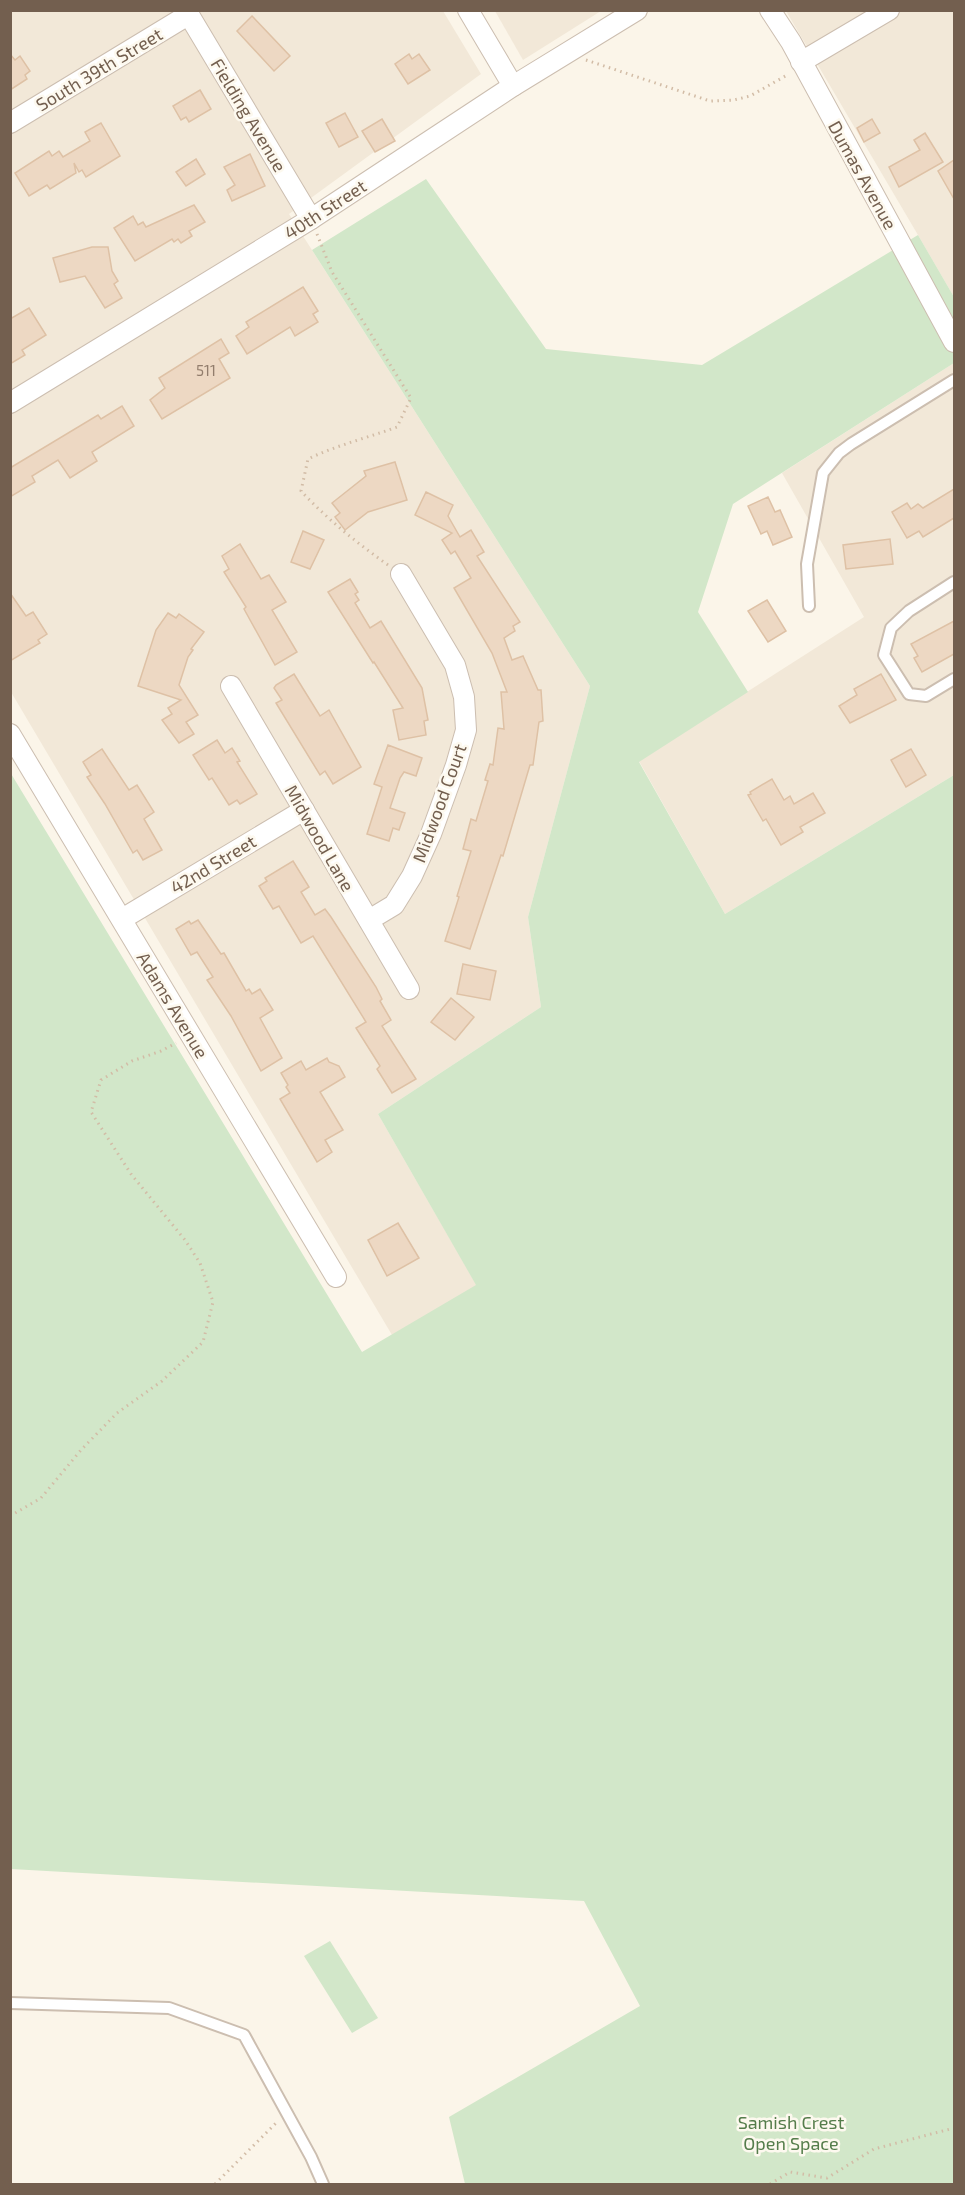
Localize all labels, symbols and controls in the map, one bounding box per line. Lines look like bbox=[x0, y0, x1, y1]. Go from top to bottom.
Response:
street label: South 39th Street bbox=[32, 23, 166, 115]
street label: Fielding Avenue bbox=[207, 54, 291, 176]
street label: Dumas Avenue bbox=[824, 117, 902, 233]
street label: 40th Street bbox=[280, 174, 370, 244]
house number: 511 bbox=[196, 361, 216, 379]
street label: Midwood Court bbox=[407, 740, 471, 865]
street label: Midwood Lane bbox=[281, 781, 359, 895]
street label: 42nd Street bbox=[166, 830, 260, 898]
street label: Adams Avenue bbox=[133, 948, 213, 1062]
park label: Samish Crest Open Space bbox=[738, 2111, 845, 2154]

